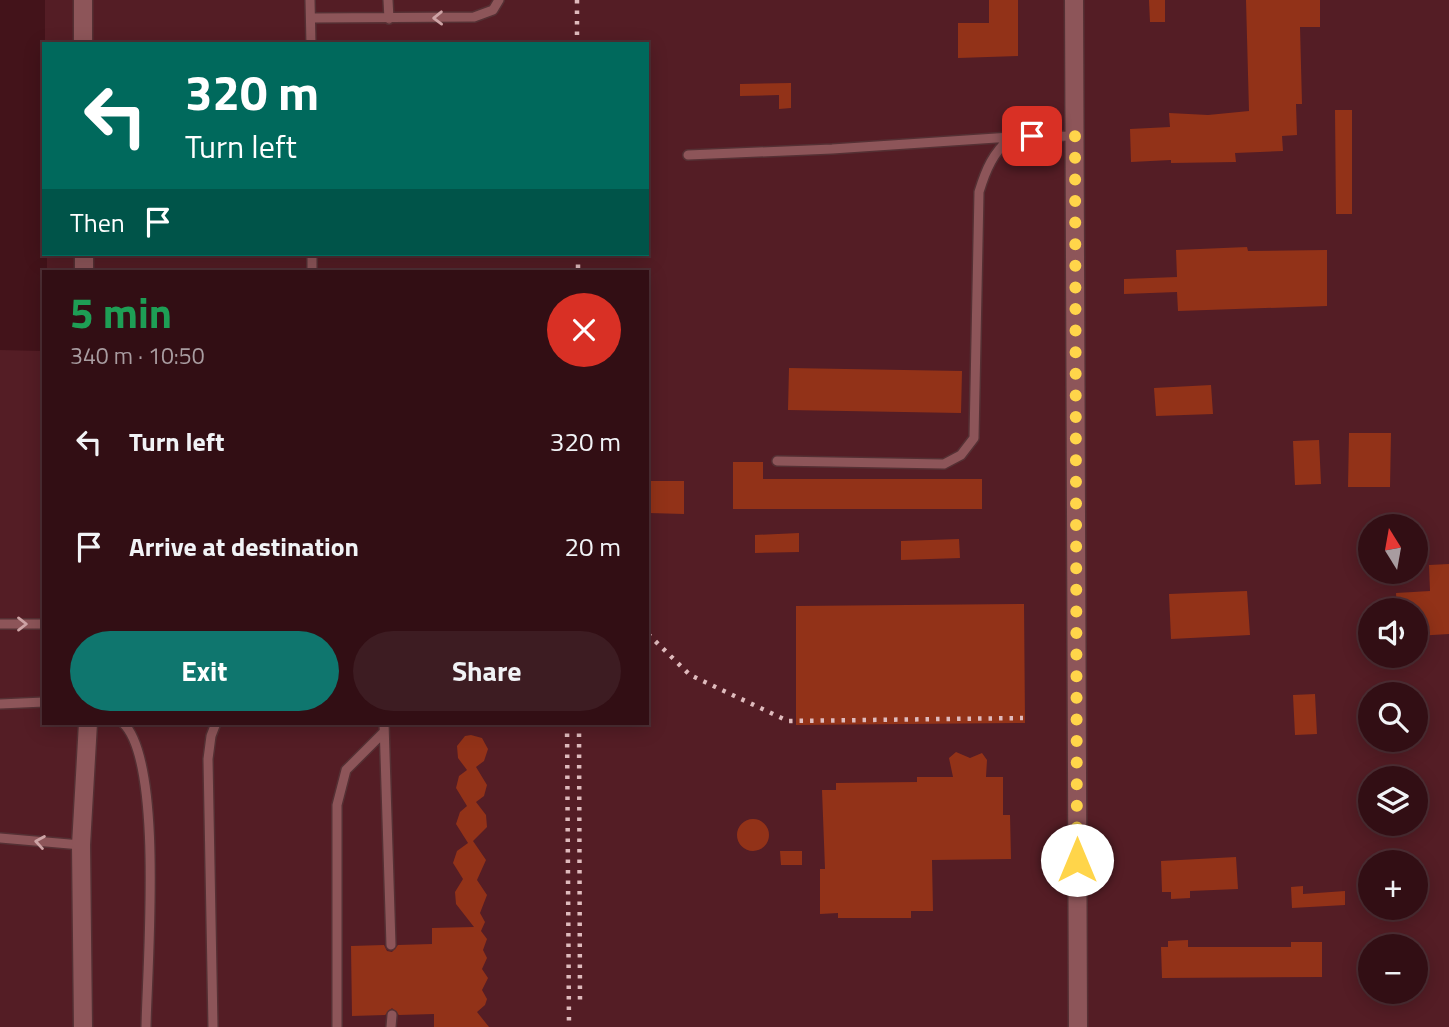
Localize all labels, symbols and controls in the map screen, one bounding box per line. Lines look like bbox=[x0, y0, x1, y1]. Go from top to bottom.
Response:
one-way arrow bbox=[432, 10, 443, 26]
text: 320 m bbox=[185, 54, 319, 129]
icon: left bbox=[70, 70, 161, 161]
pin bbox=[1002, 106, 1062, 166]
icon: arrive bbox=[1013, 117, 1051, 155]
text: Turn left bbox=[185, 122, 297, 170]
text: Then bbox=[70, 203, 125, 242]
icon: arrive bbox=[139, 203, 177, 241]
text: 5 min bbox=[70, 280, 172, 344]
button: close bbox=[547, 293, 621, 367]
text: 340 m · 10:50 bbox=[70, 338, 205, 373]
text: Turn left bbox=[129, 422, 224, 461]
text: 320 m bbox=[550, 422, 621, 461]
icon: left bbox=[70, 423, 108, 461]
north arrow bbox=[1358, 514, 1428, 584]
map controls bbox=[1358, 514, 1428, 1004]
text: Arrive at destination bbox=[129, 527, 359, 566]
text: 20 m bbox=[564, 527, 621, 566]
icon: arrive bbox=[70, 528, 108, 566]
button: sound bbox=[1358, 598, 1428, 668]
one-way arrow bbox=[17, 616, 28, 632]
button: Exit bbox=[70, 631, 339, 711]
button: Share bbox=[353, 631, 621, 711]
button: search bbox=[1358, 682, 1428, 752]
button: layers bbox=[1358, 766, 1428, 836]
position arrow bbox=[1040, 823, 1114, 897]
one-way arrow bbox=[35, 835, 46, 850]
button: + bbox=[1358, 850, 1428, 920]
button: − bbox=[1358, 934, 1428, 1004]

